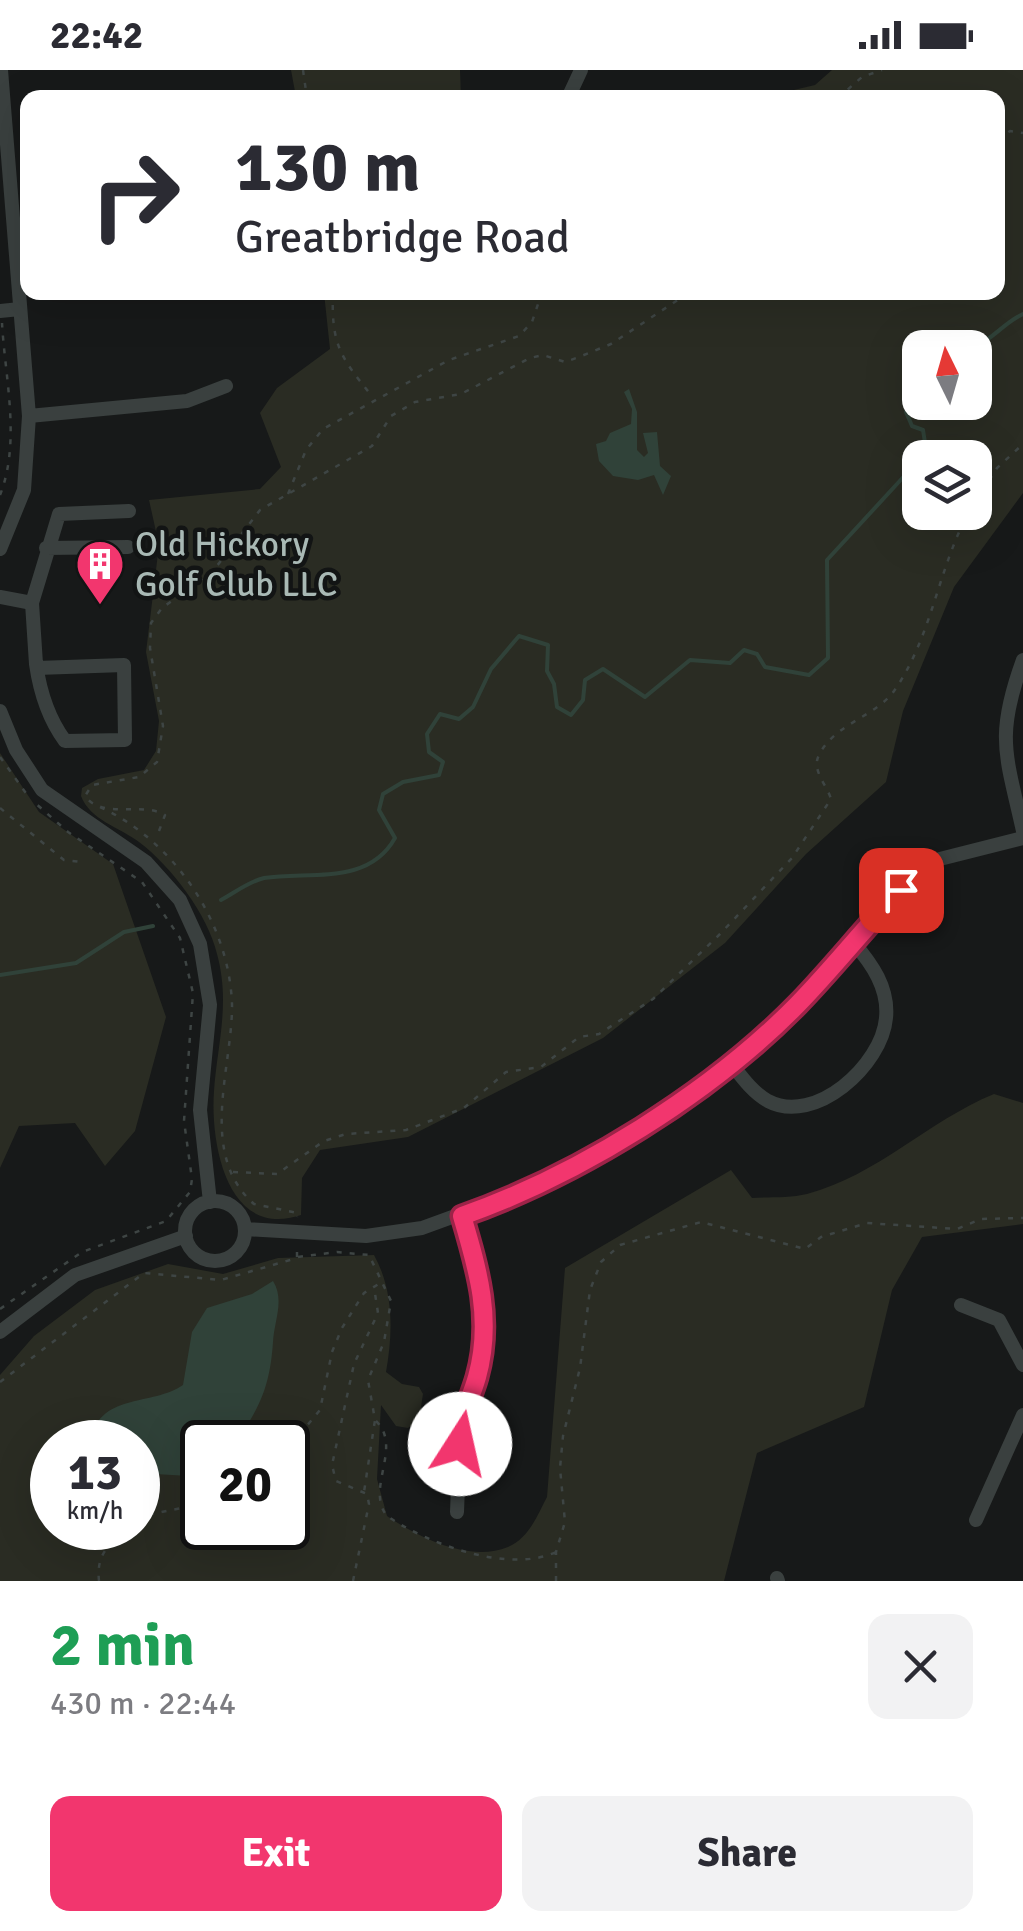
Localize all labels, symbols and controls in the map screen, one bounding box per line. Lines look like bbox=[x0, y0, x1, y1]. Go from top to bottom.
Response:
text: 22:42 bbox=[50, 12, 143, 59]
text: 130 m bbox=[235, 124, 420, 210]
icon: right bbox=[70, 130, 200, 260]
text: Greatbridge Road bbox=[235, 210, 570, 265]
north arrow bbox=[902, 330, 992, 420]
map controls bbox=[902, 330, 992, 530]
button: layers bbox=[902, 440, 992, 530]
place label: Old Hickory Golf Club LLC bbox=[135, 523, 338, 606]
building icon: Old Hickory Golf Club LLC bbox=[74, 538, 126, 606]
pin bbox=[859, 848, 944, 933]
icon: arrive bbox=[874, 863, 929, 918]
position arrow bbox=[408, 1392, 512, 1496]
speed limit sign: 20 bbox=[180, 1420, 310, 1550]
text: 13 bbox=[68, 1442, 122, 1504]
text: km/h bbox=[67, 1495, 123, 1526]
text: 2 min bbox=[50, 1609, 195, 1683]
button: close bbox=[868, 1614, 973, 1719]
text: 430 m · 22:44 bbox=[50, 1684, 236, 1723]
button: Exit bbox=[50, 1796, 502, 1911]
button: Share bbox=[522, 1796, 973, 1911]

